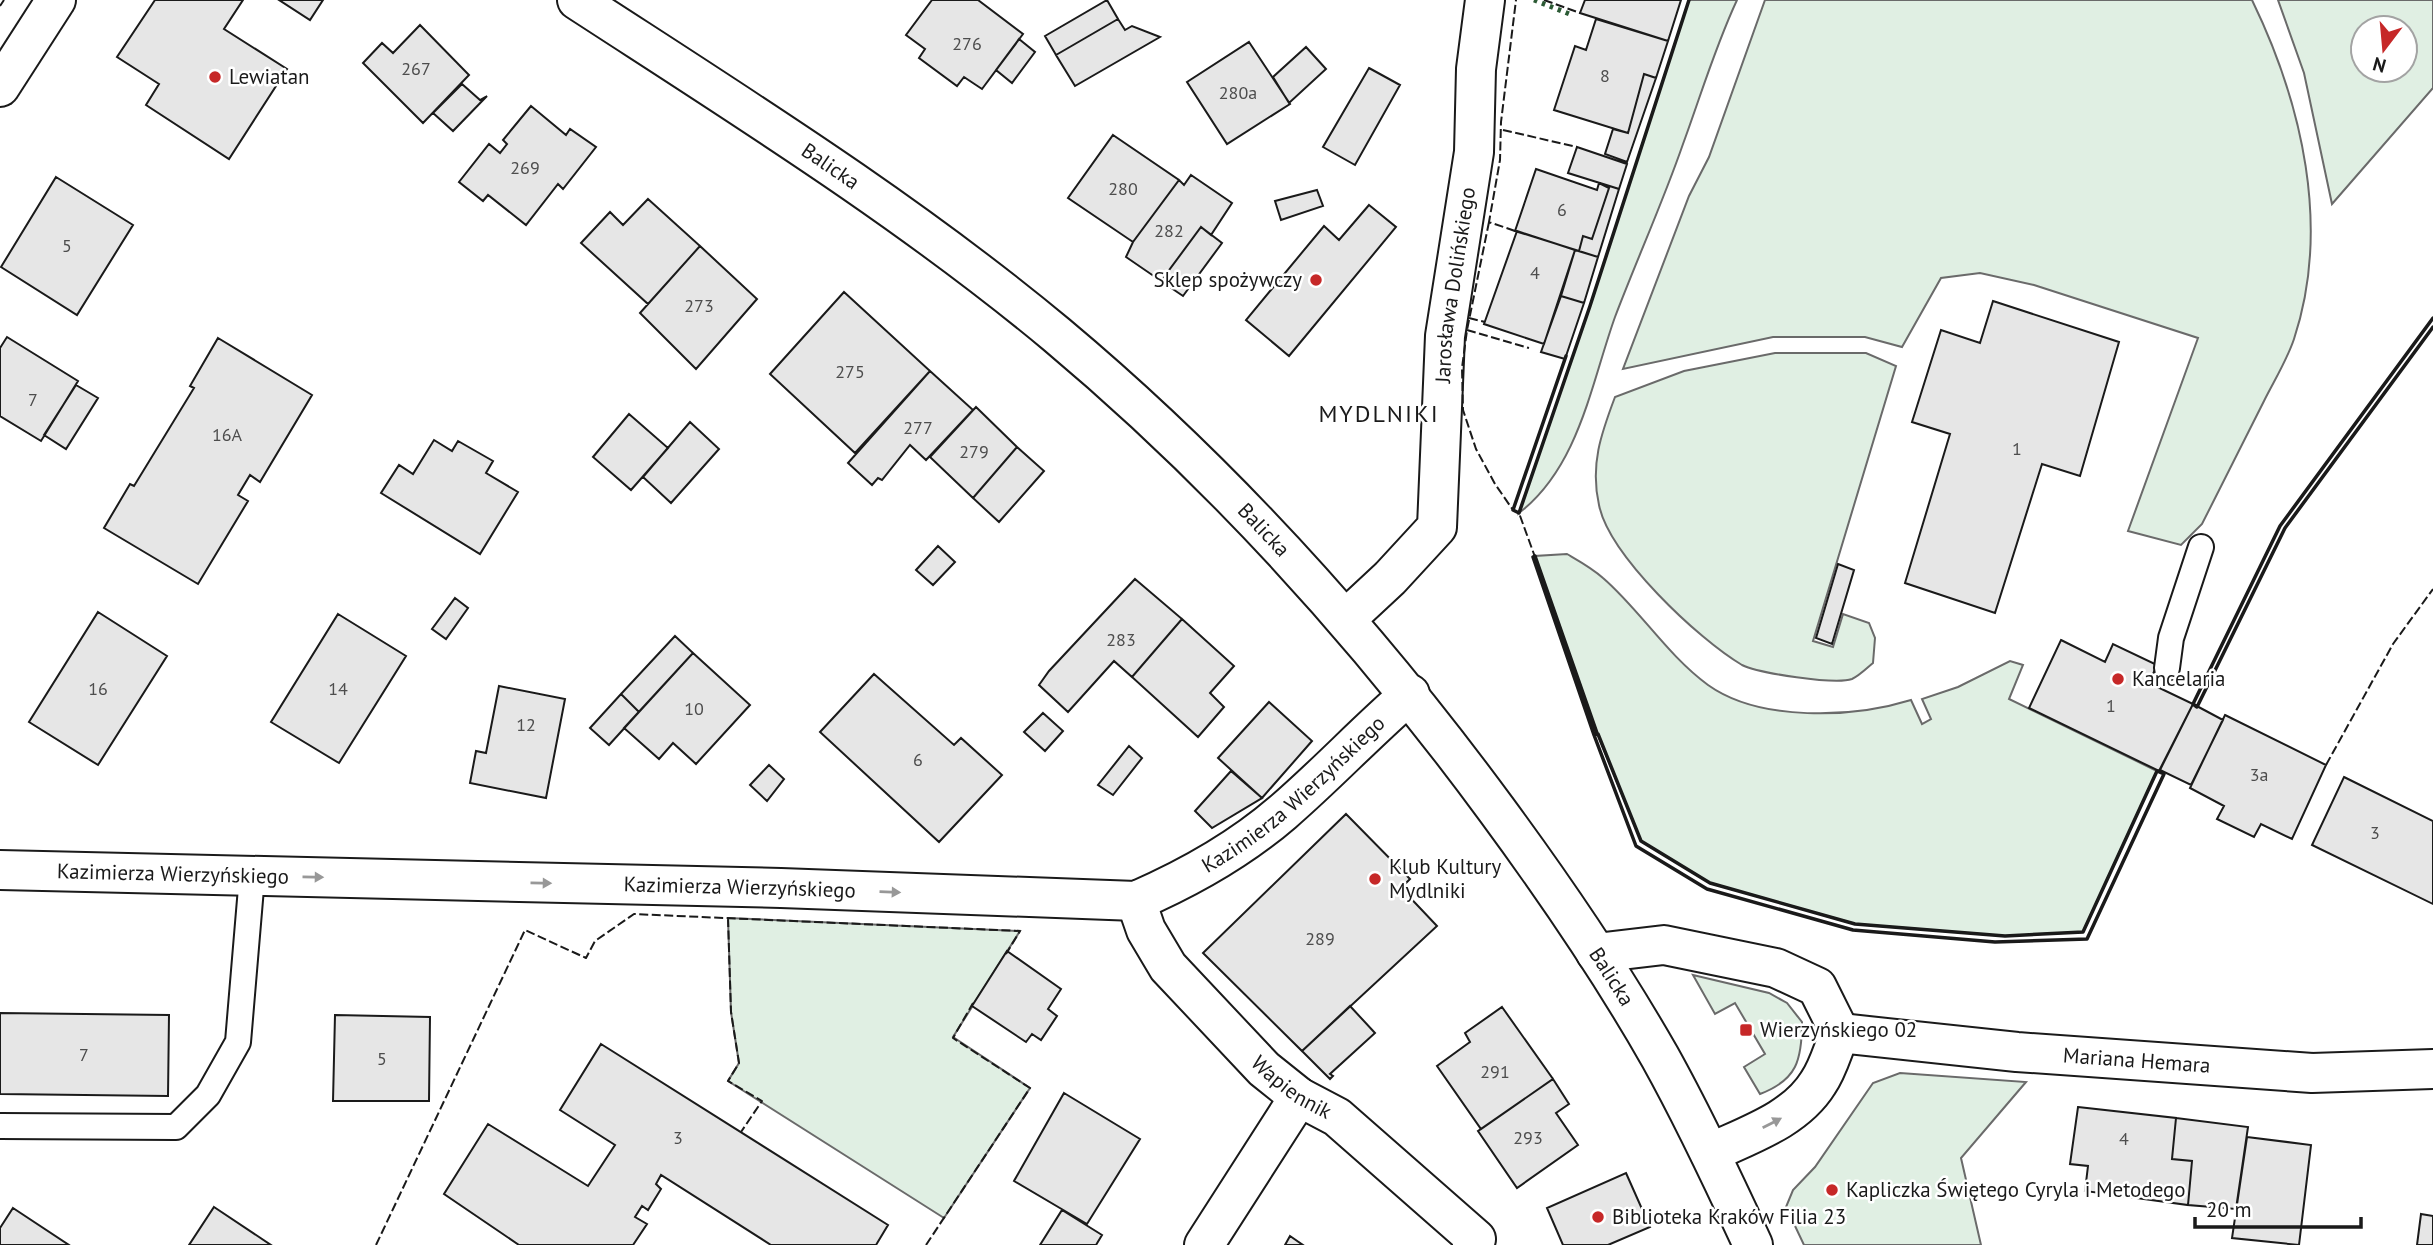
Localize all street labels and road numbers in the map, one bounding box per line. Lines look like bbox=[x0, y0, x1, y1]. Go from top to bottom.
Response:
street label: Balicka bbox=[796, 136, 865, 195]
street label: Jarosława Dolińskiego bbox=[1429, 185, 1481, 385]
street label: Balicka bbox=[1232, 497, 1296, 562]
street label: Kazimierza Wierzyńskiego bbox=[1197, 709, 1390, 879]
street label: Kazimierza Wierzyńskiego bbox=[57, 857, 289, 890]
street label: Kazimierza Wierzyńskiego bbox=[623, 870, 856, 904]
street label: Balicka bbox=[1583, 942, 1641, 1011]
street label: Mariana Hemara bbox=[2062, 1041, 2211, 1079]
street label: Wapiennik bbox=[1245, 1050, 1337, 1125]

